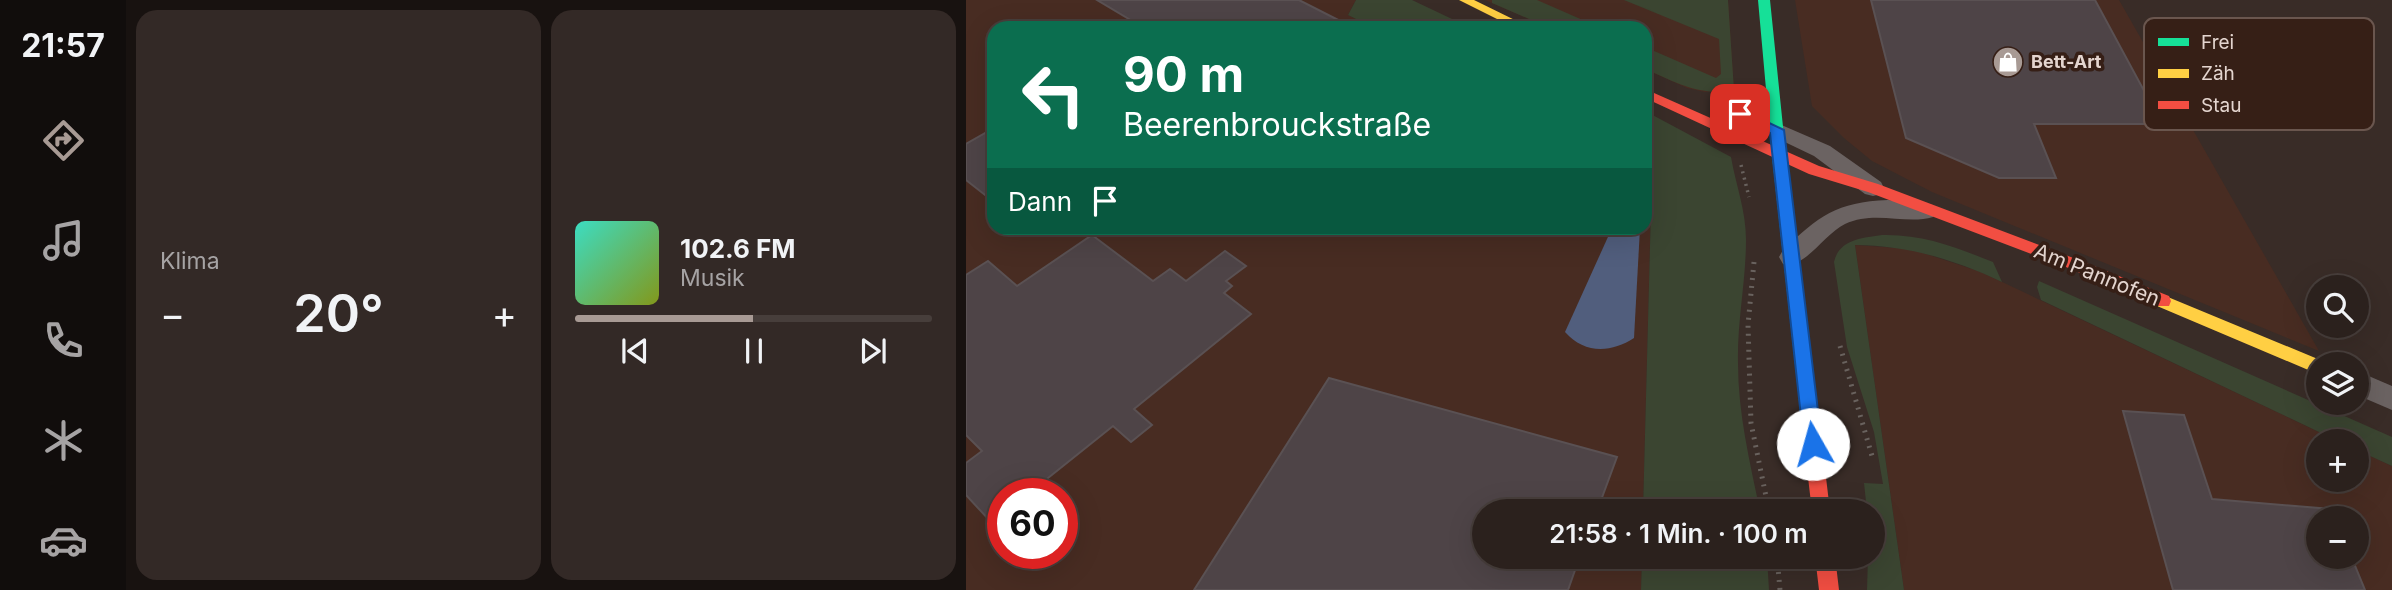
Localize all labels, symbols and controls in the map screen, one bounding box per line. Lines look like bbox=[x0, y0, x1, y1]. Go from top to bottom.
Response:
legend bbox=[2144, 18, 2374, 130]
text: 21:57 bbox=[21, 26, 105, 65]
text: Frei bbox=[2201, 31, 2234, 54]
text: 90 m bbox=[1123, 45, 1244, 104]
shop icon: Bett-Art bbox=[1991, 45, 2025, 79]
icon: left bbox=[1008, 49, 1099, 140]
place label: Bett-Art bbox=[2031, 51, 2102, 72]
text: Zäh bbox=[2201, 62, 2235, 85]
pin bbox=[1710, 84, 1770, 144]
text: Stau bbox=[2201, 94, 2241, 117]
icon: arrive bbox=[1721, 95, 1759, 133]
text: Beerenbrouckstraße bbox=[1123, 105, 1431, 144]
icon: directions bbox=[39, 116, 88, 165]
icon: arrive bbox=[1086, 182, 1124, 220]
text: Dann bbox=[1008, 186, 1072, 217]
icon: music bbox=[39, 216, 88, 265]
text: 102.6 FM bbox=[680, 233, 796, 264]
street label: Am Pannofen bbox=[2031, 238, 2164, 311]
text: Klima bbox=[160, 247, 220, 275]
text: Musik bbox=[680, 264, 745, 292]
map controls bbox=[2306, 275, 2369, 569]
button: search bbox=[2306, 275, 2369, 338]
text: 20° bbox=[293, 282, 384, 345]
text: − bbox=[160, 291, 185, 337]
text: + bbox=[492, 291, 517, 337]
icon: phone bbox=[39, 316, 88, 365]
icon: previous bbox=[616, 332, 654, 370]
icon: pause bbox=[735, 332, 773, 370]
icon: next bbox=[854, 332, 892, 370]
button: layers bbox=[2306, 352, 2369, 415]
position arrow bbox=[1776, 407, 1850, 481]
icon: climate bbox=[39, 416, 88, 465]
button: + bbox=[2306, 429, 2369, 492]
speed limit sign: 60 bbox=[987, 478, 1078, 569]
button: − bbox=[2306, 506, 2369, 569]
icon: car bbox=[39, 516, 88, 565]
text: 21:58 · 1 Min. · 100 m bbox=[1549, 518, 1808, 549]

